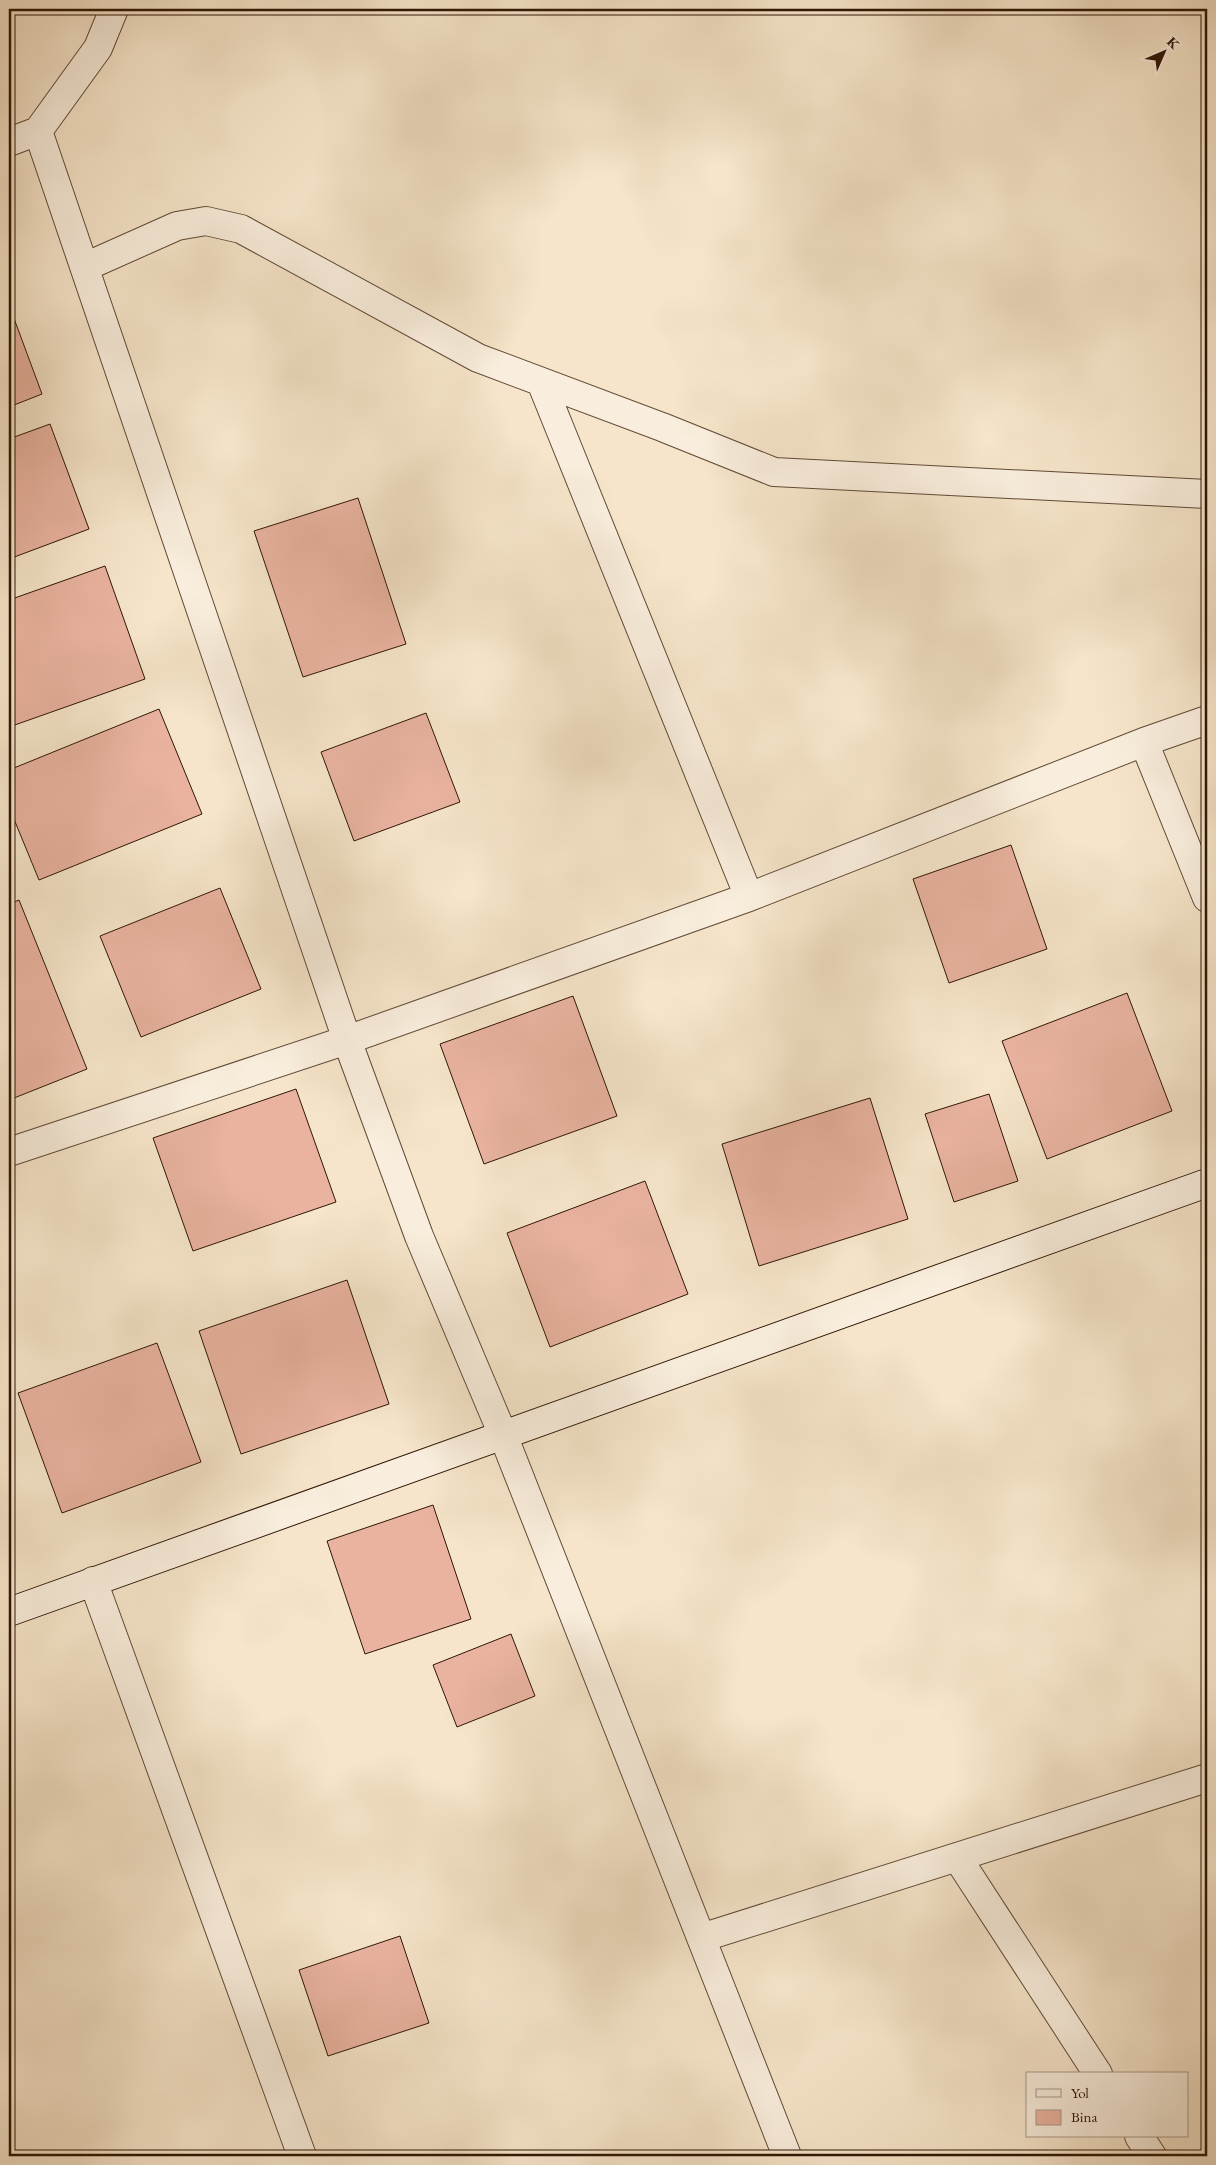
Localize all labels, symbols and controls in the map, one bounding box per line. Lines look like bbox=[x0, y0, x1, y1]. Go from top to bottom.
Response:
north arrow bbox=[1138, 28, 1188, 78]
text: K bbox=[1163, 33, 1184, 53]
legend bbox=[1026, 2072, 1188, 2138]
text: Yol bbox=[1071, 2083, 1089, 2102]
text: Bina bbox=[1071, 2107, 1097, 2126]

